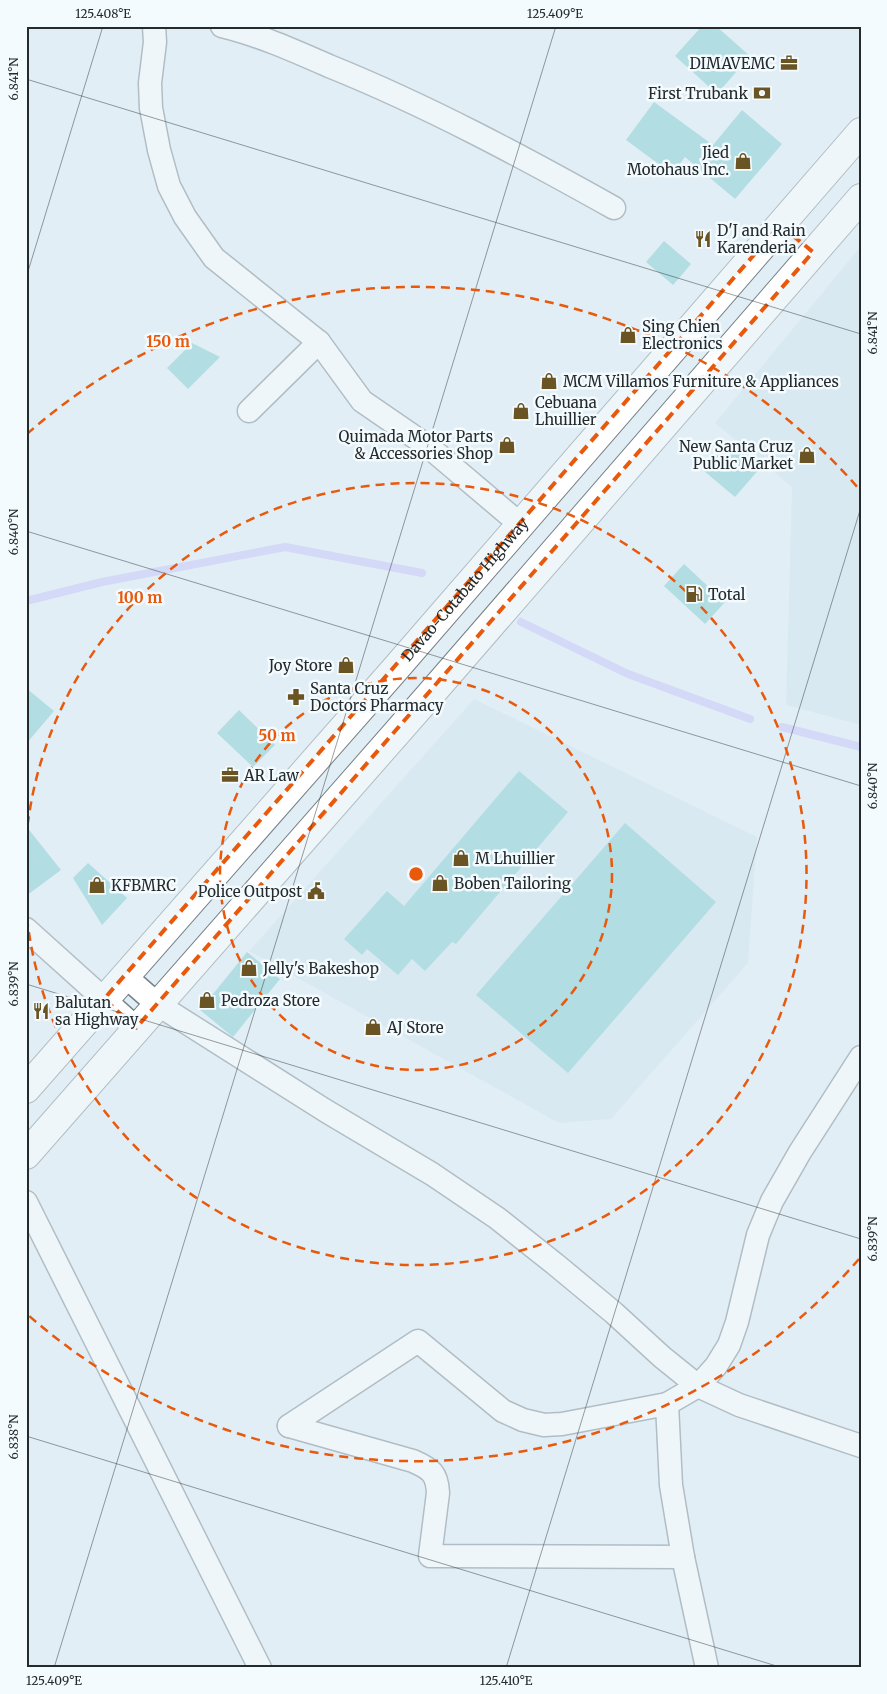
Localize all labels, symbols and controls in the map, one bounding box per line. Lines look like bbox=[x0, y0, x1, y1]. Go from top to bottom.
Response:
text: 125.408°E bbox=[75, 6, 131, 21]
text: 125.409°E bbox=[527, 6, 583, 21]
office icon: DIMAVEMC bbox=[779, 53, 799, 73]
place label: DIMAVEMC bbox=[690, 54, 775, 73]
text: 6.841°N bbox=[6, 57, 21, 100]
bank icon: First Trubank bbox=[752, 83, 772, 103]
place label: First Trubank bbox=[648, 84, 748, 103]
place label: Jied Motohaus Inc. bbox=[627, 143, 729, 179]
shop icon: Jied Motohaus Inc. bbox=[733, 151, 753, 171]
place label: D'J and Rain Karenderia bbox=[717, 221, 806, 257]
restaurant icon: D'J and Rain Karenderia bbox=[693, 229, 713, 249]
text: 6.841°N bbox=[865, 311, 880, 354]
place label: Sing Chien Electronics bbox=[642, 317, 723, 353]
shop icon: Sing Chien Electronics bbox=[618, 325, 638, 345]
text: 150 m bbox=[146, 332, 190, 351]
shop icon: MCM Villamos Furniture & Appliances bbox=[539, 371, 559, 391]
place label: MCM Villamos Furniture & Appliances bbox=[563, 372, 839, 391]
place label: Cebuana Lhuillier bbox=[535, 393, 597, 429]
shop icon: Cebuana Lhuillier bbox=[511, 401, 531, 421]
place label: Quimada Motor Parts & Accessories Shop bbox=[338, 427, 493, 463]
shop icon: Quimada Motor Parts & Accessories Shop bbox=[497, 435, 517, 455]
place label: New Santa Cruz Public Market bbox=[679, 437, 793, 473]
shop icon: New Santa Cruz Public Market bbox=[797, 445, 817, 465]
text: 6.840°N bbox=[6, 508, 21, 555]
street label: Davao-Cotabato Highway bbox=[397, 513, 532, 665]
fuel station icon: Total bbox=[684, 584, 704, 604]
place label: Total bbox=[708, 585, 746, 604]
text: 100 m bbox=[118, 588, 162, 607]
shop icon: Joy Store bbox=[336, 655, 356, 675]
place label: Joy Store bbox=[268, 656, 332, 675]
place label: Santa Cruz Doctors Pharmacy bbox=[310, 679, 444, 715]
pharmacy icon: Santa Cruz Doctors Pharmacy bbox=[286, 687, 306, 707]
text: 50 m bbox=[258, 726, 296, 745]
text: 6.840°N bbox=[865, 762, 880, 809]
office icon: AR Law bbox=[220, 765, 240, 785]
place label: AR Law bbox=[243, 766, 299, 785]
shop icon: M Lhuillier bbox=[451, 848, 471, 868]
place label: M Lhuillier bbox=[475, 849, 555, 868]
centre of rings bbox=[407, 865, 425, 883]
shop icon: Boben Tailoring bbox=[430, 873, 450, 893]
place label: Boben Tailoring bbox=[454, 874, 571, 893]
shop icon: KFBMRC bbox=[87, 875, 107, 895]
place label: KFBMRC bbox=[111, 876, 176, 895]
public building icon: Police Outpost bbox=[306, 881, 326, 901]
place label: Police Outpost bbox=[198, 882, 302, 901]
shop icon: Jelly's Bakeshop bbox=[239, 958, 259, 978]
place label: Jelly's Bakeshop bbox=[262, 959, 379, 978]
text: 6.839°N bbox=[6, 961, 21, 1006]
shop icon: Pedroza Store bbox=[197, 990, 217, 1010]
place label: Pedroza Store bbox=[221, 991, 320, 1010]
place label: Balutan sa Highway bbox=[55, 993, 139, 1029]
restaurant icon: Balutan sa Highway bbox=[31, 1001, 51, 1021]
shop icon: AJ Store bbox=[363, 1017, 383, 1037]
place label: AJ Store bbox=[386, 1018, 444, 1037]
text: 6.839°N bbox=[865, 1216, 880, 1261]
text: 6.838°N bbox=[6, 1414, 21, 1460]
text: 125.409°E bbox=[26, 1673, 82, 1688]
text: 125.410°E bbox=[480, 1673, 533, 1688]

